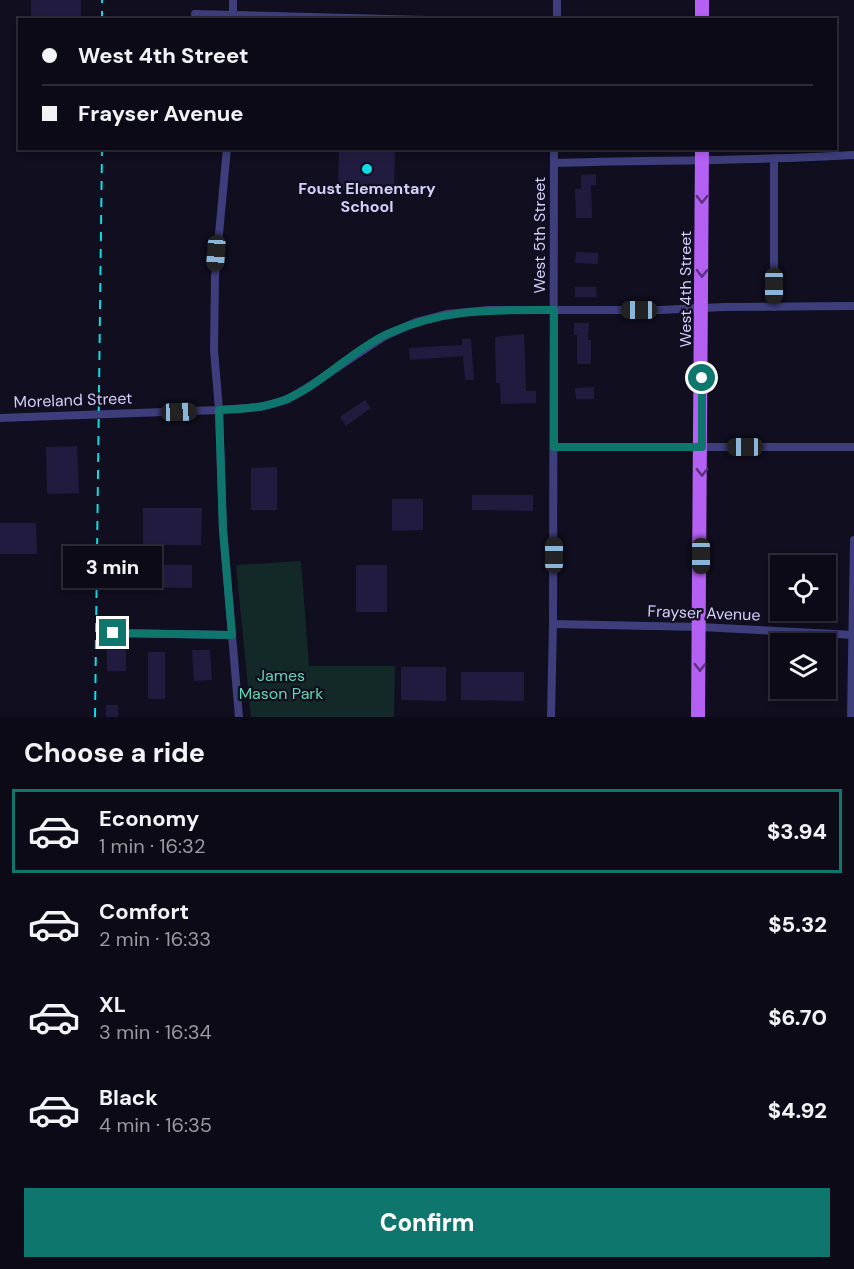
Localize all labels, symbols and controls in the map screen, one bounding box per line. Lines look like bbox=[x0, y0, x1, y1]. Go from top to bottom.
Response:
text: West 4th Street bbox=[78, 41, 249, 70]
text: Frayser Avenue bbox=[78, 99, 244, 128]
marker: Foust Elementary School bbox=[360, 162, 374, 176]
street label: West 5th Street bbox=[529, 177, 550, 293]
place label: Foust Elementary School bbox=[298, 178, 436, 217]
one-way arrow bbox=[696, 194, 708, 203]
street label: West 4th Street bbox=[675, 231, 696, 347]
car bbox=[206, 234, 226, 272]
car bbox=[765, 268, 783, 304]
one-way arrow bbox=[696, 269, 708, 278]
car bbox=[621, 301, 657, 319]
route start bbox=[688, 364, 715, 391]
street label: Moreland Street bbox=[13, 387, 133, 413]
car bbox=[161, 402, 197, 422]
car bbox=[727, 438, 763, 456]
one-way arrow bbox=[695, 468, 708, 477]
car bbox=[545, 537, 563, 573]
car bbox=[692, 538, 710, 574]
callout: 3 min bbox=[63, 546, 162, 588]
text: 3 min bbox=[86, 554, 139, 580]
map controls bbox=[770, 555, 836, 699]
button: locate bbox=[770, 555, 836, 621]
street label: Frayser Avenue bbox=[647, 601, 761, 625]
route end bbox=[99, 619, 126, 646]
button: layers bbox=[770, 633, 836, 699]
one-way arrow bbox=[693, 663, 706, 672]
park label: James Mason Park bbox=[239, 665, 323, 704]
text: Choose a ride bbox=[24, 735, 205, 770]
icon: car bbox=[27, 804, 81, 858]
text: Economy bbox=[99, 804, 199, 833]
text: $3.94 bbox=[767, 817, 827, 846]
text: 1 min · 16:32 bbox=[99, 833, 205, 859]
icon: car bbox=[27, 897, 81, 951]
text: Comfort bbox=[99, 897, 189, 926]
text: $5.32 bbox=[768, 910, 827, 939]
text: 2 min · 16:33 bbox=[99, 926, 211, 952]
icon: car bbox=[27, 990, 81, 1044]
text: XL bbox=[99, 990, 126, 1019]
text: $6.70 bbox=[768, 1003, 827, 1032]
text: 3 min · 16:34 bbox=[99, 1019, 212, 1045]
icon: car bbox=[27, 1083, 81, 1137]
text: Black bbox=[99, 1083, 158, 1112]
text: $4.92 bbox=[768, 1096, 827, 1125]
text: 4 min · 16:35 bbox=[99, 1112, 212, 1138]
button: Confirm bbox=[24, 1188, 830, 1257]

